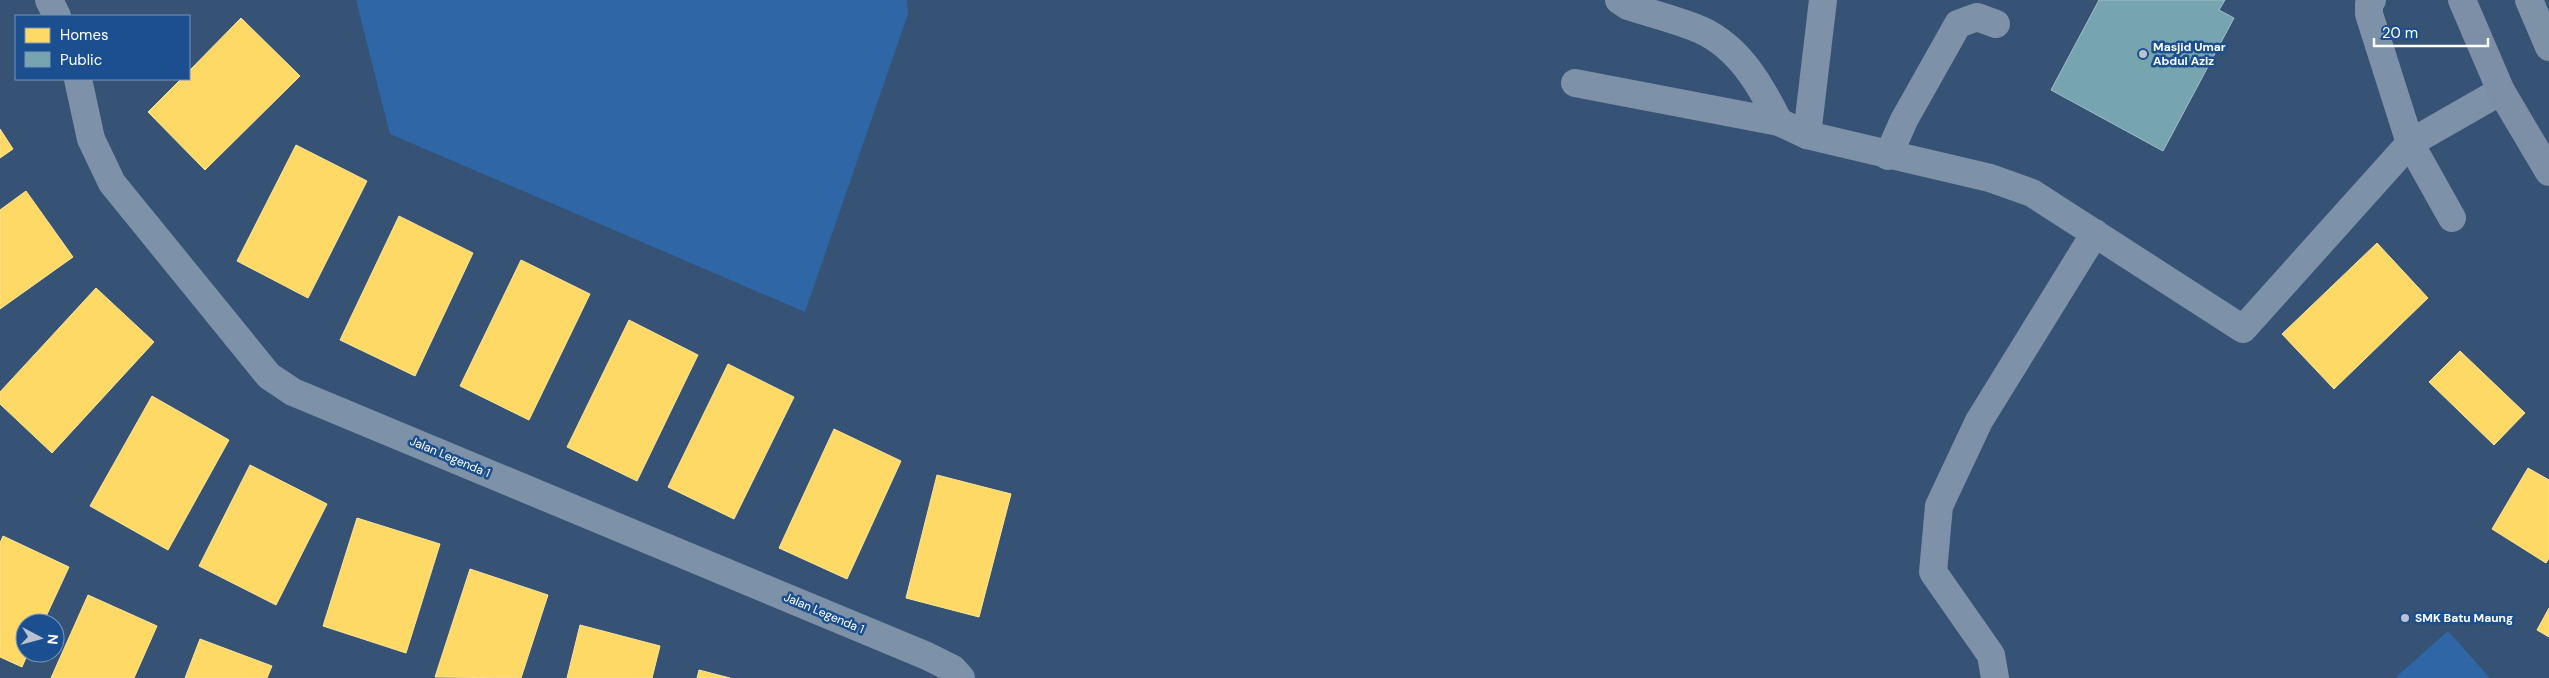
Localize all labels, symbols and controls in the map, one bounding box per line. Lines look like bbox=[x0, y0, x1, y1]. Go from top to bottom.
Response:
legend bbox=[15, 15, 190, 80]
scale bar bbox=[2374, 15, 2488, 47]
text: 20 m bbox=[2382, 23, 2418, 43]
text: Homes bbox=[60, 25, 109, 45]
place label: Masjid Umar Abdul Aziz bbox=[2153, 39, 2226, 69]
marker: Masjid Umar Abdul Aziz bbox=[2137, 48, 2149, 60]
text: Public bbox=[60, 50, 102, 70]
street label: Jalan Legenda 1 bbox=[407, 433, 493, 481]
street label: Jalan Legenda 1 bbox=[781, 589, 867, 637]
place label: SMK Batu Maung bbox=[2415, 610, 2513, 626]
marker: SMK Batu Maung bbox=[2399, 612, 2411, 624]
north arrow bbox=[15, 613, 65, 663]
text: N bbox=[43, 633, 62, 645]

